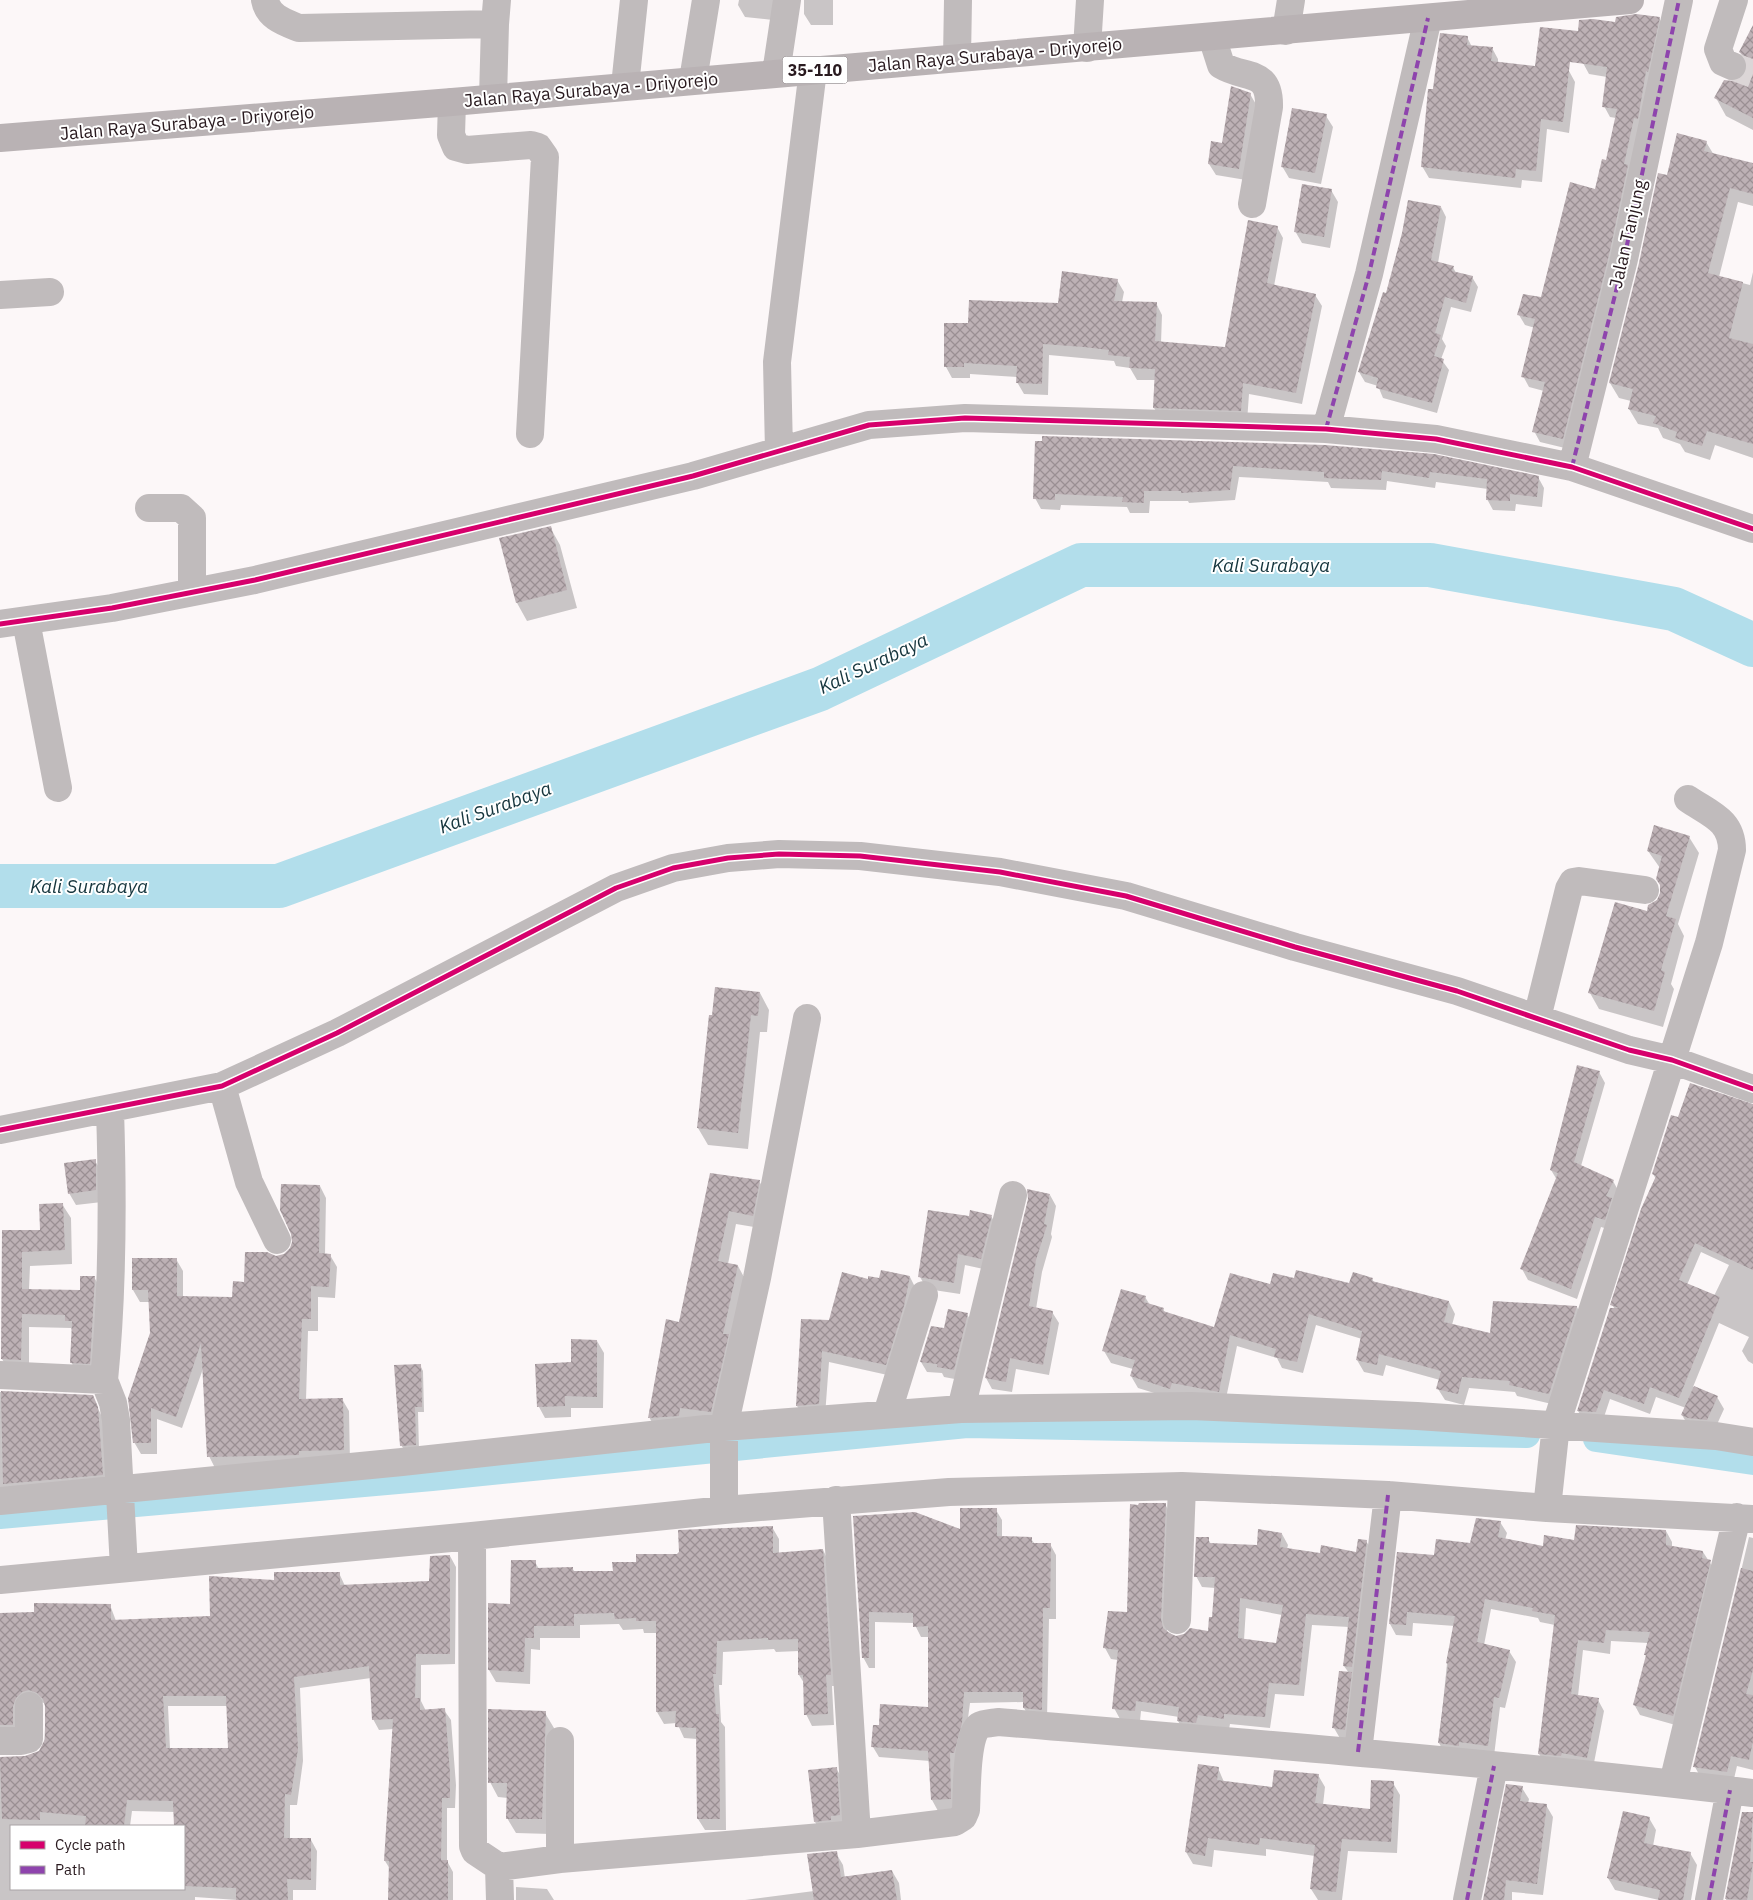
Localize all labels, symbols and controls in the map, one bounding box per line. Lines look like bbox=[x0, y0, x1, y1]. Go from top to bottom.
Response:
street label: Jalan Raya Surabaya - Driyorejo bbox=[867, 32, 1123, 77]
road number: 35-110 bbox=[782, 56, 848, 84]
street label: Jalan Raya Surabaya - Driyorejo bbox=[463, 67, 719, 112]
street label: Jalan Raya Surabaya - Driyorejo bbox=[59, 100, 315, 145]
street label: Jalan Tanjung bbox=[1604, 177, 1651, 291]
water label: Kali Surabaya bbox=[1212, 553, 1330, 577]
water label: Kali Surabaya bbox=[814, 627, 932, 699]
water label: Kali Surabaya bbox=[435, 776, 555, 838]
water label: Kali Surabaya bbox=[30, 874, 148, 898]
legend bbox=[10, 1825, 185, 1890]
text: Cycle path bbox=[55, 1835, 126, 1854]
text: Path bbox=[55, 1860, 86, 1879]

